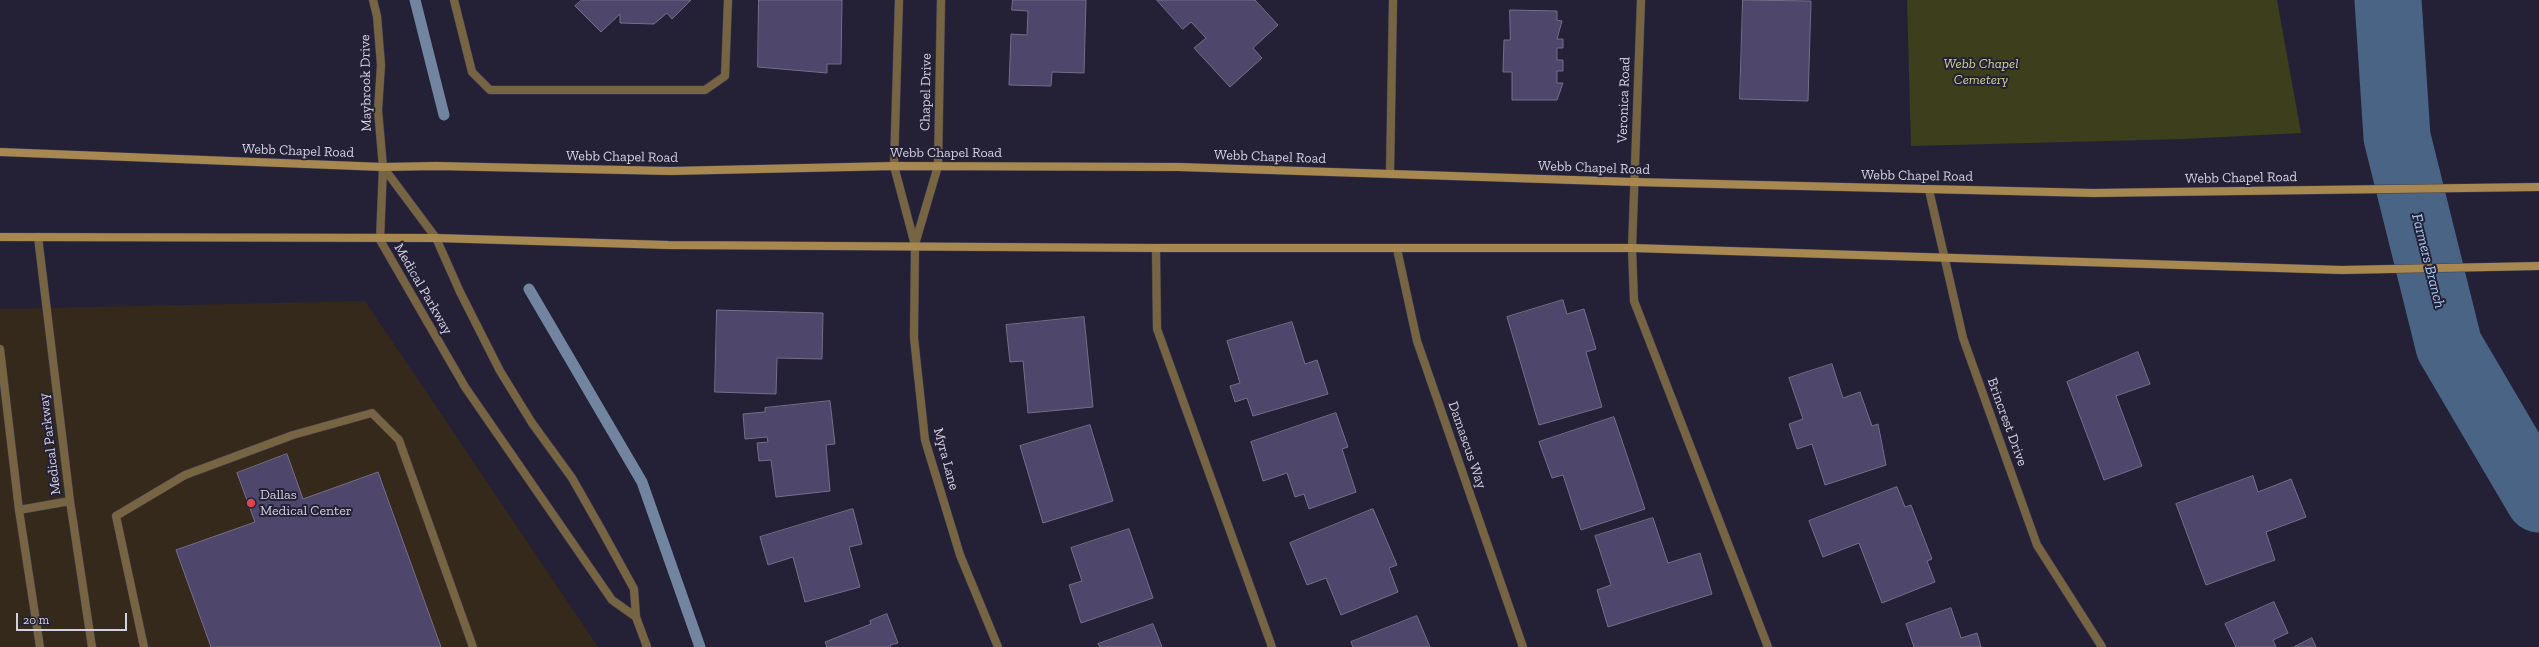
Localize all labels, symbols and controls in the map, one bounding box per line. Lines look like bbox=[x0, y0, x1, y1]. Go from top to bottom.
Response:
street label: Maybrook Drive bbox=[357, 34, 375, 132]
street label: Chapel Drive bbox=[917, 53, 935, 131]
park label: Webb Chapel Cemetery bbox=[1943, 56, 2019, 88]
street label: Veronica Road bbox=[1614, 57, 1634, 143]
street label: Webb Chapel Road bbox=[242, 141, 354, 161]
street label: Webb Chapel Road bbox=[890, 145, 1002, 161]
street label: Webb Chapel Road bbox=[1214, 147, 1326, 167]
street label: Webb Chapel Road bbox=[566, 148, 678, 166]
street label: Webb Chapel Road bbox=[1538, 158, 1650, 178]
street label: Webb Chapel Road bbox=[1861, 167, 1973, 185]
street label: Webb Chapel Road bbox=[2185, 169, 2297, 187]
water label: Farmers Branch bbox=[2408, 212, 2448, 310]
street label: Medical Parkway bbox=[390, 240, 456, 338]
street label: Brincrest Drive bbox=[1983, 376, 2031, 468]
street label: Medical Parkway bbox=[35, 392, 65, 496]
street label: Damascus Way bbox=[1444, 399, 1490, 491]
street label: Myra Lane bbox=[930, 426, 962, 492]
place label: Dallas Medical Center bbox=[260, 487, 352, 520]
marker: Dallas Medical Center bbox=[245, 497, 257, 509]
scale bar bbox=[18, 605, 129, 631]
text: 20 m bbox=[23, 613, 49, 627]

